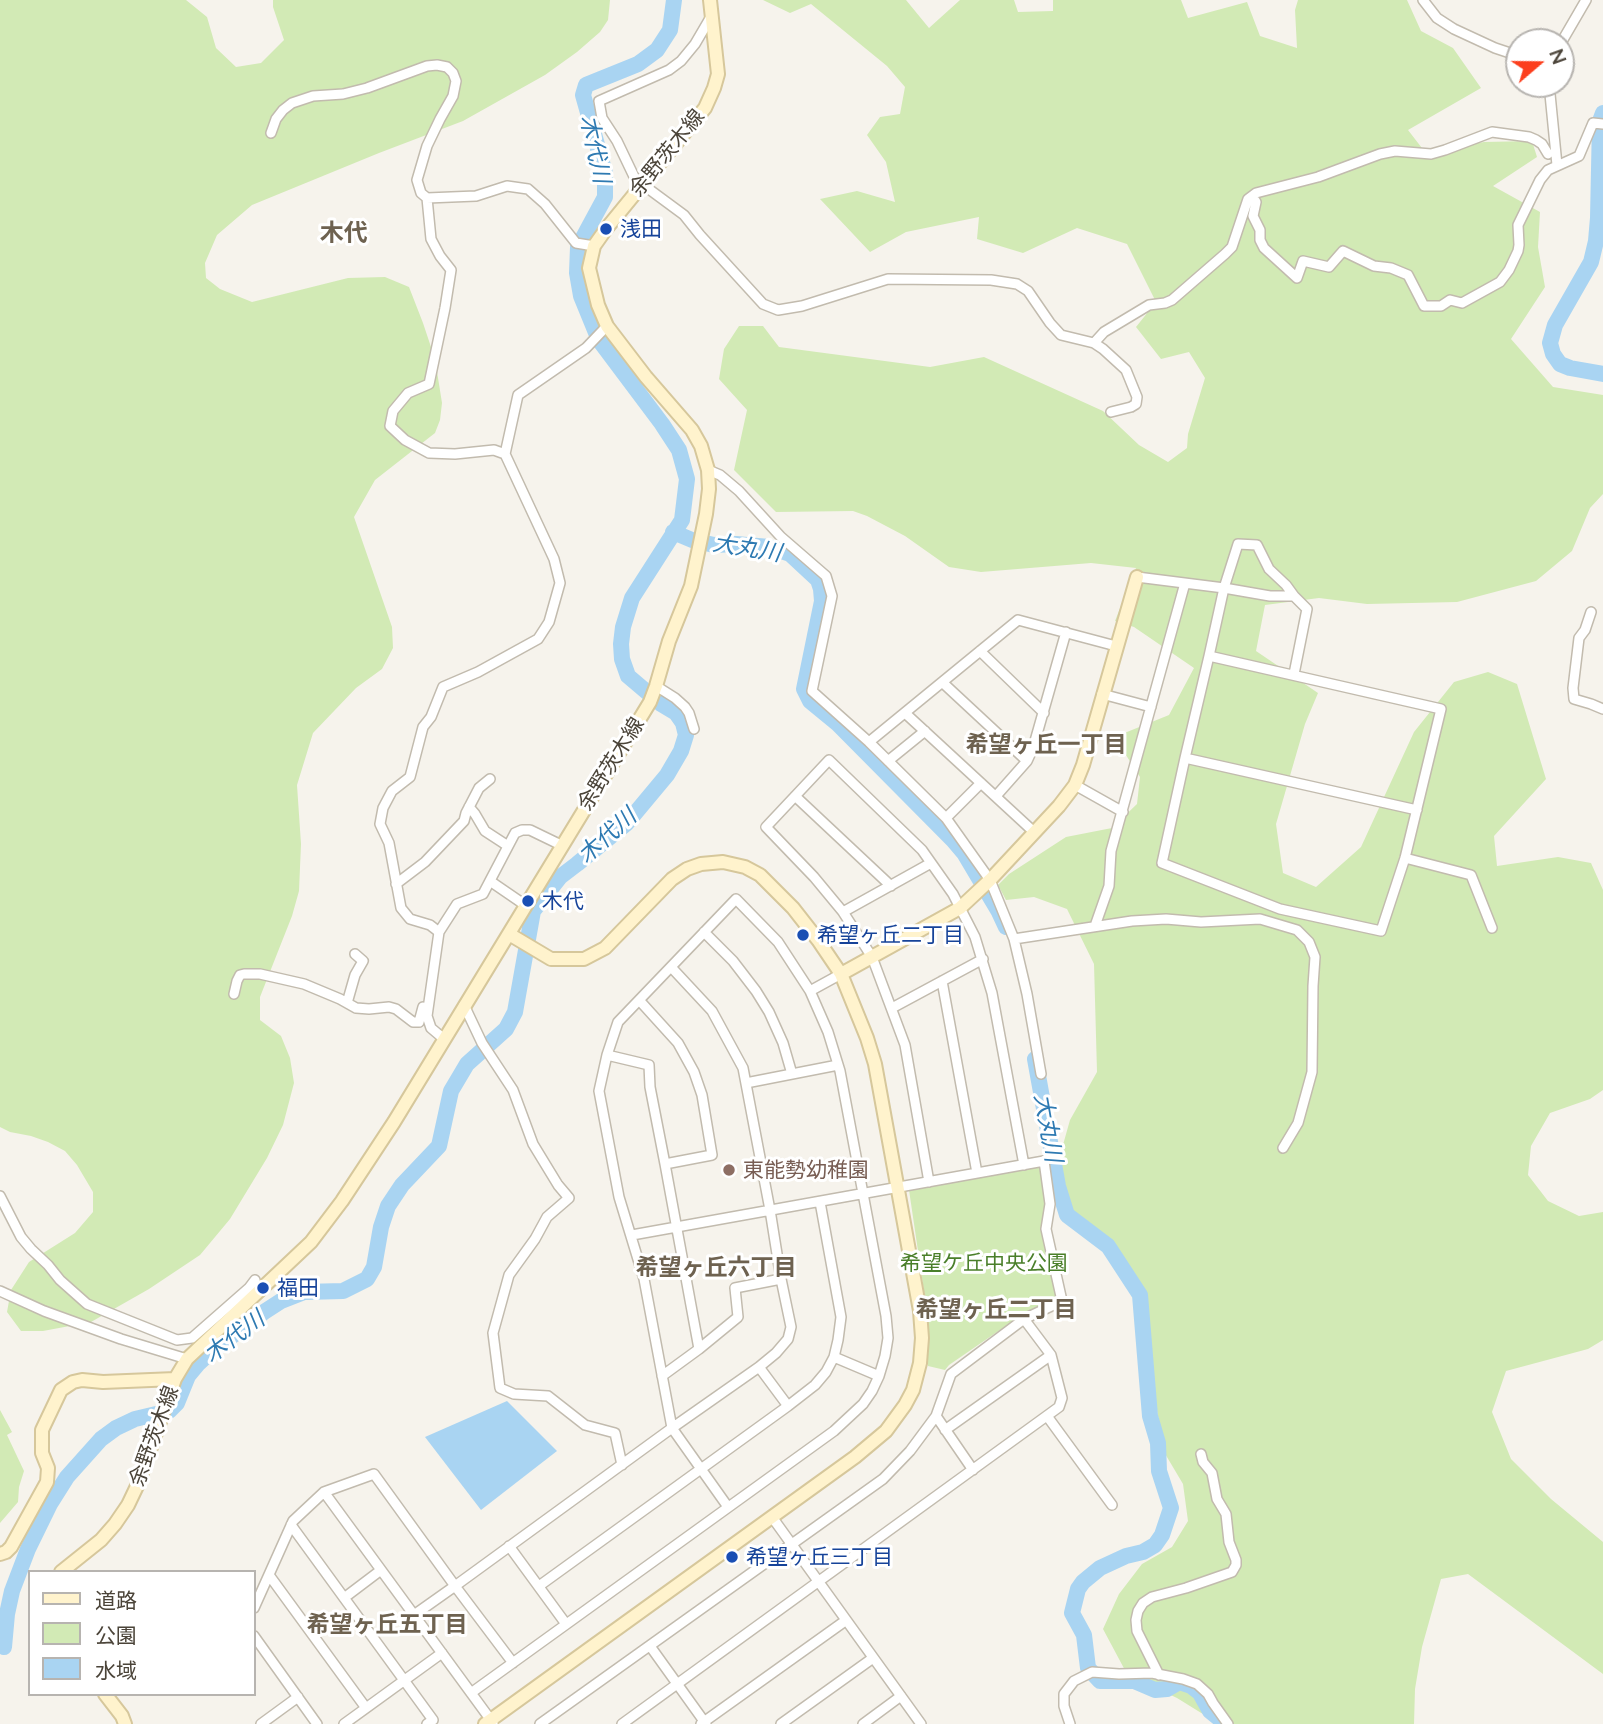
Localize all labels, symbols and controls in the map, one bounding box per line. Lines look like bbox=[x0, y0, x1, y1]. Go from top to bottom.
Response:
north arrow bbox=[1505, 28, 1575, 98]
text: N bbox=[1545, 46, 1572, 67]
street label: 余野茨木線 bbox=[624, 104, 710, 202]
water label: 木代川 bbox=[574, 112, 616, 186]
place label: 浅田 bbox=[620, 216, 662, 242]
district label: 木代 bbox=[320, 219, 368, 247]
marker: 浅田 bbox=[598, 221, 614, 237]
water label: 大丸川 bbox=[711, 529, 783, 567]
street label: 余野茨木線 bbox=[572, 713, 650, 815]
district label: 希望ヶ丘一丁目 bbox=[966, 731, 1126, 759]
water label: 木代川 bbox=[572, 803, 642, 869]
place label: 木代 bbox=[542, 888, 584, 914]
marker: 木代 bbox=[520, 893, 536, 909]
place label: 希望ヶ丘二丁目 bbox=[817, 922, 964, 948]
marker: 希望ヶ丘二丁目 bbox=[795, 927, 811, 943]
water label: 大丸川 bbox=[1028, 1092, 1068, 1164]
place label: 東能勢幼稚園 bbox=[743, 1157, 869, 1183]
marker: 東能勢幼稚園 bbox=[721, 1162, 737, 1178]
park label: 希望ケ丘中央公園 bbox=[900, 1250, 1068, 1276]
district label: 希望ヶ丘六丁目 bbox=[636, 1254, 796, 1282]
place label: 福田 bbox=[277, 1275, 319, 1301]
marker: 福田 bbox=[255, 1280, 271, 1296]
district label: 希望ヶ丘二丁目 bbox=[916, 1296, 1076, 1324]
water label: 木代川 bbox=[198, 1305, 270, 1369]
street label: 余野茨木線 bbox=[124, 1382, 184, 1490]
place label: 希望ヶ丘三丁目 bbox=[746, 1544, 893, 1570]
marker: 希望ヶ丘三丁目 bbox=[724, 1549, 740, 1565]
legend bbox=[28, 1570, 256, 1696]
text: 道路 bbox=[95, 1587, 137, 1612]
district label: 希望ヶ丘五丁目 bbox=[307, 1611, 467, 1639]
text: 公園 bbox=[95, 1622, 137, 1647]
text: 水域 bbox=[95, 1657, 137, 1682]

